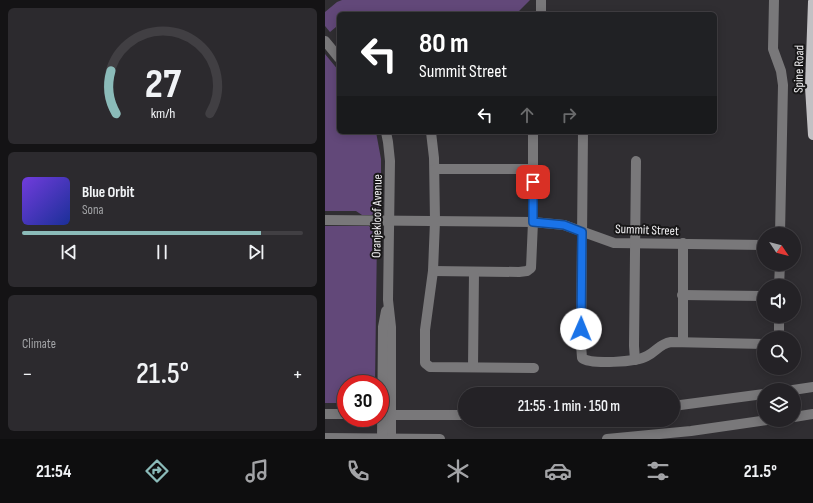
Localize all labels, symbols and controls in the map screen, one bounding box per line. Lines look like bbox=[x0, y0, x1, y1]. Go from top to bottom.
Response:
text: 80 m bbox=[419, 27, 468, 60]
icon: left bbox=[353, 28, 405, 80]
street label: Spine Road bbox=[791, 45, 807, 93]
text: 27 bbox=[144, 60, 182, 109]
text: Summit Street bbox=[419, 61, 507, 82]
text: km/h bbox=[150, 104, 175, 121]
icon: left bbox=[474, 104, 496, 126]
icon: ahead bbox=[516, 104, 538, 126]
icon: right bbox=[558, 104, 580, 126]
pin bbox=[516, 165, 550, 199]
icon: arrive bbox=[522, 171, 544, 193]
street label: Oranjekloof Avenue bbox=[368, 174, 386, 258]
text: Blue Orbit bbox=[82, 183, 134, 202]
text: Sona bbox=[82, 202, 104, 218]
street label: Summit Street bbox=[615, 221, 679, 239]
north arrow bbox=[757, 227, 801, 271]
map controls bbox=[757, 227, 801, 427]
icon: previous bbox=[58, 241, 80, 263]
icon: pause bbox=[151, 241, 173, 263]
icon: next bbox=[245, 241, 267, 263]
button: sound bbox=[757, 279, 801, 323]
position arrow bbox=[560, 308, 602, 350]
button: search bbox=[757, 331, 801, 375]
text: Climate bbox=[22, 336, 56, 352]
text: 21.5° bbox=[136, 356, 189, 392]
text: − bbox=[22, 361, 33, 388]
text: + bbox=[292, 361, 303, 388]
speed limit sign: 30 bbox=[337, 375, 389, 427]
button: layers bbox=[757, 383, 801, 427]
text: 21:55 · 1 min · 150 m bbox=[518, 397, 620, 416]
icon: directions bbox=[143, 457, 171, 485]
icon: music bbox=[243, 457, 271, 485]
icon: phone bbox=[344, 457, 372, 485]
icon: climate bbox=[444, 457, 472, 485]
icon: car bbox=[544, 457, 572, 485]
icon: filters bbox=[644, 457, 672, 485]
text: 21:54 bbox=[36, 461, 71, 482]
text: 21.5° bbox=[744, 461, 777, 482]

